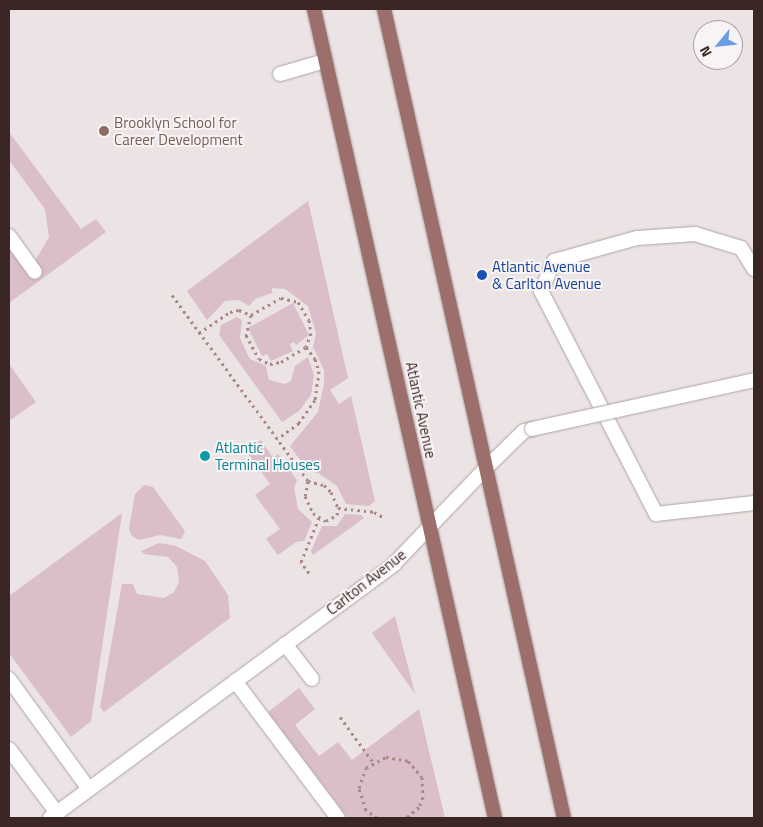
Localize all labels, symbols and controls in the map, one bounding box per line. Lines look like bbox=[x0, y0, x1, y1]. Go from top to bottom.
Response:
north arrow bbox=[693, 20, 743, 70]
text: N bbox=[694, 43, 717, 61]
place label: Brooklyn School for Career Development bbox=[114, 113, 243, 148]
marker: Brooklyn School for Career Development bbox=[98, 125, 110, 137]
place label: Atlantic Avenue & Carlton Avenue bbox=[492, 257, 601, 292]
marker: Atlantic Avenue & Carlton Avenue bbox=[476, 269, 488, 281]
street label: Atlantic Avenue bbox=[402, 360, 440, 460]
place label: Atlantic Terminal Houses bbox=[215, 438, 320, 473]
marker: Atlantic Terminal Houses bbox=[199, 450, 211, 462]
street label: Carlton Avenue bbox=[323, 545, 409, 619]

